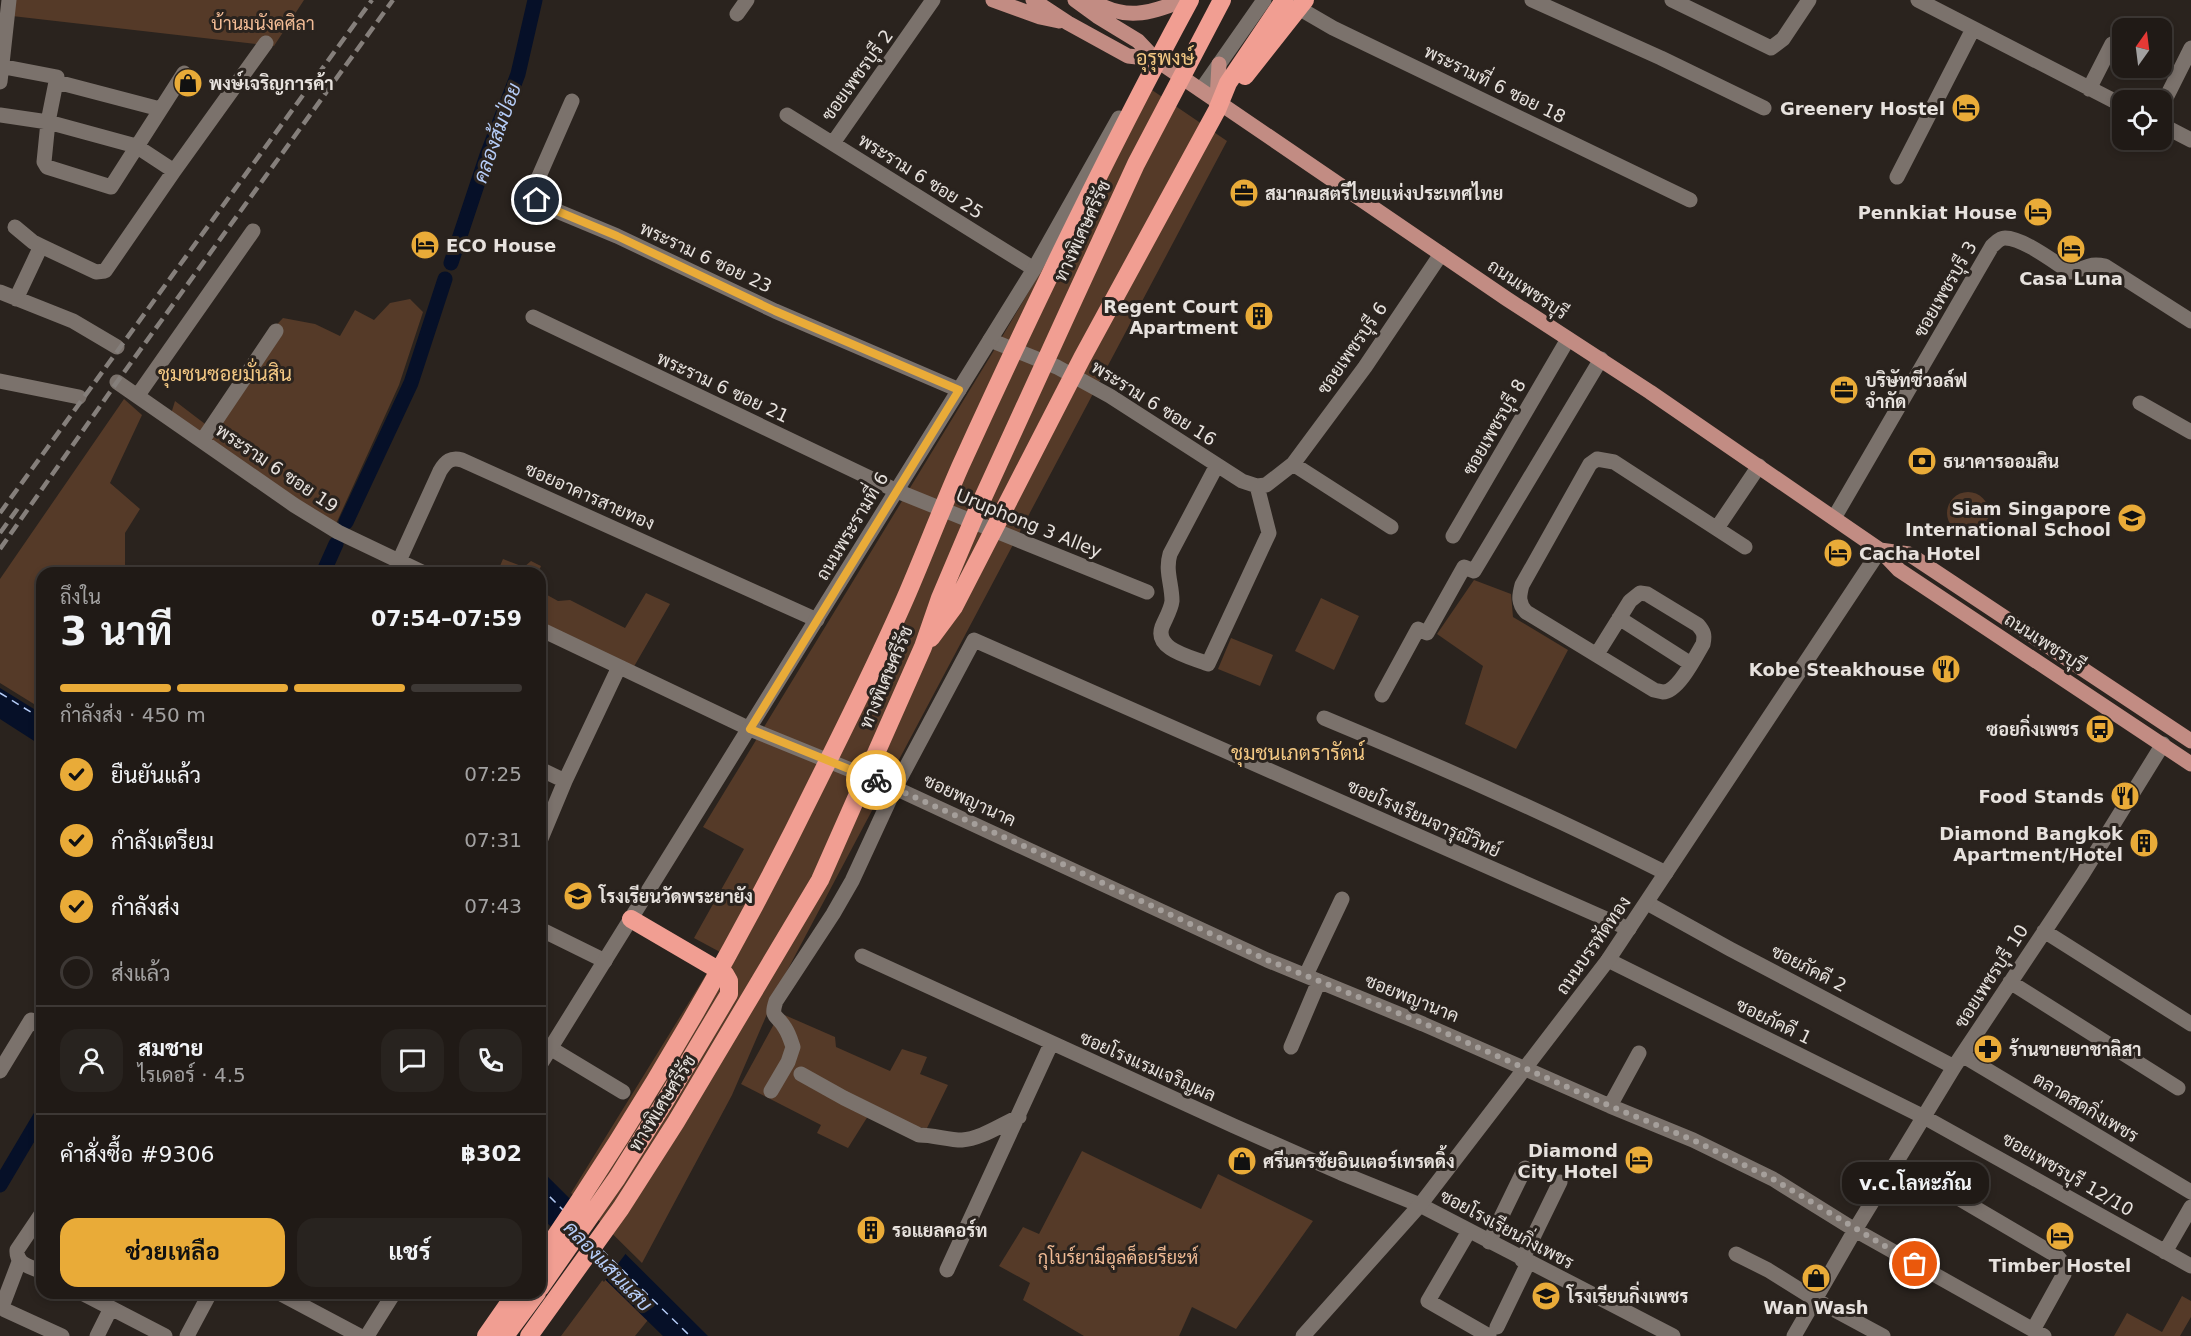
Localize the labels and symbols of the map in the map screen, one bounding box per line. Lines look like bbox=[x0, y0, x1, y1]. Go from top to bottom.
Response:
park label: บ้านมนังคศิลา bbox=[211, 12, 315, 34]
north arrow bbox=[2112, 18, 2172, 78]
street label: ซอยเพชรบุรี 2 bbox=[815, 24, 899, 126]
street label: พระรามที่ 6 ซอย 18 bbox=[1421, 36, 1571, 127]
district label: อุรุพงษ์ bbox=[1136, 44, 1195, 72]
shop icon: พงษ์เจริญการค้า bbox=[172, 67, 204, 99]
place label: พงษ์เจริญการค้า bbox=[209, 70, 334, 95]
water label: คลองส้มป่อย bbox=[467, 79, 526, 186]
hotel icon: Greenery Hostel bbox=[1950, 92, 1982, 124]
place label: Greenery Hostel bbox=[1780, 98, 1945, 119]
street label: พระราม 6 ซอย 25 bbox=[855, 129, 987, 223]
pin bbox=[511, 174, 562, 225]
street label: ทางพิเศษศรีรัช bbox=[1048, 176, 1115, 285]
office icon: สมาคมสตรีไทยแห่งประเทศไทย bbox=[1228, 177, 1260, 209]
place label: สมาคมสตรีไทยแห่งประเทศไทย bbox=[1265, 181, 1503, 204]
hotel icon: Pennkiat House bbox=[2022, 196, 2054, 228]
place label: Pennkiat House bbox=[1858, 202, 2017, 223]
street label: พระราม 6 ซอย 23 bbox=[637, 217, 775, 297]
hotel icon: ECO House bbox=[409, 229, 441, 261]
hotel icon: Casa Luna bbox=[2055, 233, 2087, 265]
place label: ECO House bbox=[446, 235, 556, 256]
street label: ซอยเพชรบุรี 3 bbox=[1907, 236, 1983, 342]
street label: ถนนเพชรบุรี bbox=[1483, 253, 1573, 325]
place label: Casa Luna bbox=[2019, 268, 2123, 289]
place label: Regent Court Apartment bbox=[1103, 296, 1238, 338]
street label: ซอยเพชรบุรี 6 bbox=[1311, 297, 1393, 399]
building icon: Regent Court Apartment bbox=[1243, 300, 1275, 332]
street label: พระราม 6 ซอย 21 bbox=[654, 347, 792, 427]
street label: พระราม 6 ซอย 16 bbox=[1088, 356, 1220, 450]
district label: ชุมชนซอยมั่นสิน bbox=[158, 358, 292, 388]
place label: บริษัทซีวอล์ฟ จำกัด bbox=[1865, 368, 1967, 412]
street label: ซอยเพชรบุรี 8 bbox=[1456, 374, 1532, 480]
office icon: บริษัทซีวอล์ฟ จำกัด bbox=[1828, 374, 1860, 406]
street label: พระราม 6 ซอย 19 bbox=[212, 419, 342, 517]
bank icon: ธนาคารออมสิน bbox=[1906, 445, 1938, 477]
place label: ธนาคารออมสิน bbox=[1943, 450, 2059, 472]
street label: ซอยอาคารสายทอง bbox=[522, 458, 658, 534]
street label: ถนนพระรามที่ 6 bbox=[807, 466, 892, 584]
street label: Uruphong 3 Alley bbox=[953, 484, 1105, 562]
place label: Siam Singapore International School bbox=[1905, 498, 2111, 540]
school or university icon: Siam Singapore International School bbox=[2116, 502, 2148, 534]
hotel icon: Cacha Hotel bbox=[1822, 537, 1854, 569]
place label: Cacha Hotel bbox=[1859, 543, 1981, 564]
street label: ถนนเพชรบุรี bbox=[2000, 606, 2091, 678]
street label: ทางพิเศษศรีรัช bbox=[853, 622, 917, 731]
restaurant icon: Kobe Steakhouse bbox=[1930, 653, 1962, 685]
place label: Kobe Steakhouse bbox=[1749, 659, 1925, 680]
bus stop icon: ซอยกิ่งเพชร bbox=[2084, 713, 2116, 745]
place label: ซอยกิ่งเพชร bbox=[1986, 714, 2079, 740]
district label: ชุมชนเภตรารัตน์ bbox=[1231, 739, 1365, 767]
courier bbox=[846, 750, 906, 810]
street label: ซอยพญานาค bbox=[920, 769, 1020, 831]
street label: ซอยโรงเรียนจารุณีวิทย์ bbox=[1343, 773, 1505, 863]
restaurant icon: Food Stands bbox=[2109, 780, 2141, 812]
place label: Food Stands bbox=[1978, 786, 2104, 807]
place label: Diamond Bangkok Apartment/Hotel bbox=[1939, 823, 2124, 865]
building icon: Diamond Bangkok Apartment/Hotel bbox=[2128, 827, 2160, 859]
school or university icon: โรงเรียนวัดพระยายัง bbox=[562, 880, 594, 912]
place label: โรงเรียนวัดพระยายัง bbox=[598, 884, 753, 907]
street label: ถนนบรรทัดทอง bbox=[1551, 892, 1635, 998]
street label: ซอยเพชรบุรี 10 bbox=[1948, 919, 2034, 1033]
street label: ซอยภัคดี 2 bbox=[1768, 938, 1851, 996]
street label: ซอยพญานาค bbox=[1361, 970, 1462, 1027]
street label: ซอยภัคดี 1 bbox=[1733, 992, 1816, 1048]
street label: ซอยโรงแรมเจริญผล bbox=[1076, 1025, 1220, 1106]
pharmacy icon: ร้านขายยาชาลิสา bbox=[1972, 1033, 2004, 1065]
place label: ร้านขายยาชาลิสา bbox=[2009, 1038, 2141, 1060]
street label: ทางพิเศษศรีรัช bbox=[622, 1050, 700, 1155]
street label: ตลาดสดกิ่งเพชร bbox=[2030, 1064, 2145, 1147]
street label: ซอยเพชรบุรี 12/10 bbox=[1998, 1126, 2138, 1222]
place label: Diamond City Hotel bbox=[1518, 1140, 1618, 1182]
hotel icon: Diamond City Hotel bbox=[1623, 1144, 1655, 1176]
shop icon: ศรีนครชัยอินเตอร์เทรดดิ้ง bbox=[1226, 1145, 1258, 1177]
place label: ศรีนครชัยอินเตอร์เทรดดิ้ง bbox=[1263, 1145, 1455, 1172]
callout: v.c.โลหะภัณ bbox=[1842, 1162, 1988, 1204]
street label: ซอยโรงเรียนกิ่งเพชร bbox=[1437, 1181, 1580, 1273]
building icon: รอแยลคอร์ท bbox=[855, 1214, 887, 1246]
water label: คลองแสนแสบ bbox=[559, 1216, 657, 1316]
place label: รอแยลคอร์ท bbox=[892, 1218, 987, 1241]
hotel icon: Timber Hostel bbox=[2044, 1220, 2076, 1252]
pin bbox=[1889, 1238, 1940, 1289]
park label: กุโบร์ยามีอุลค็อยรียะห์ bbox=[1038, 1244, 1198, 1270]
place label: Timber Hostel bbox=[1989, 1255, 2131, 1276]
shop icon: Wan Wash bbox=[1800, 1262, 1832, 1294]
school or university icon: โรงเรียนกิ่งเพชร bbox=[1530, 1280, 1562, 1312]
place label: โรงเรียนกิ่งเพชร bbox=[1566, 1281, 1688, 1307]
place label: Wan Wash bbox=[1763, 1297, 1869, 1318]

